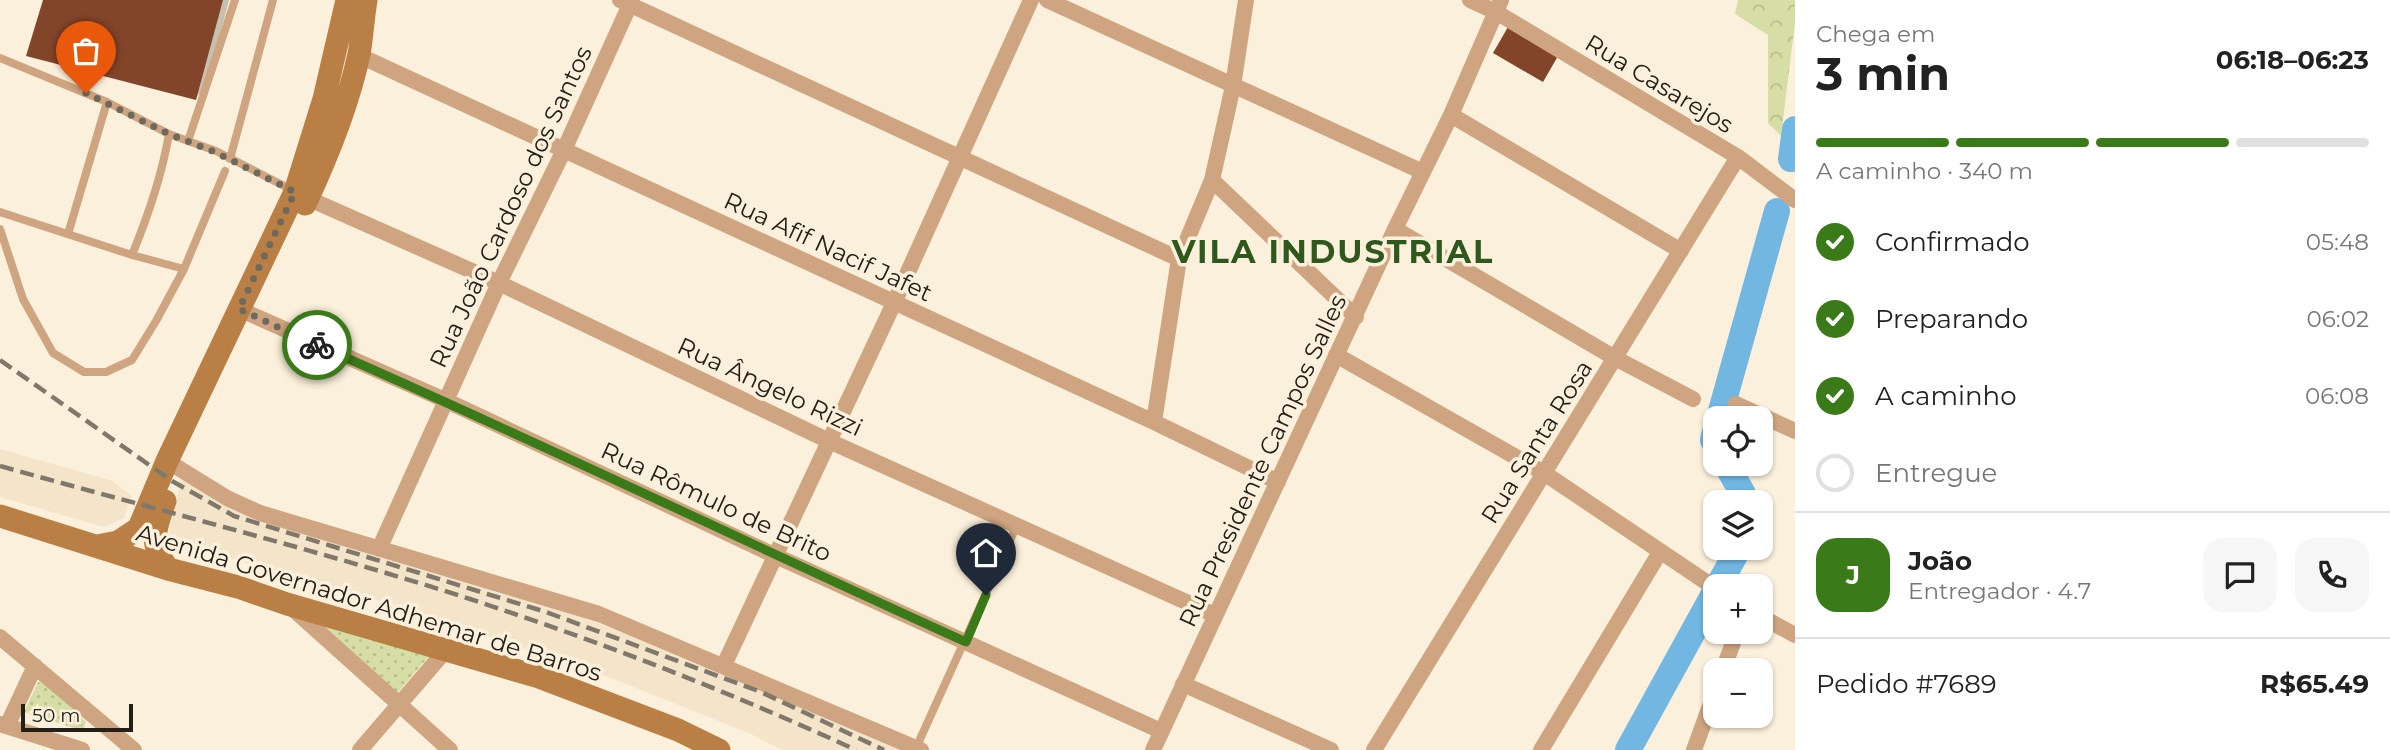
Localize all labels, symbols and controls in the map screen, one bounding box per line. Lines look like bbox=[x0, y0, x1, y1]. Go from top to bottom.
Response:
text: Chega em bbox=[1816, 20, 1935, 48]
pin bbox=[56, 21, 116, 93]
street label: Rua Casarejos bbox=[1580, 28, 1739, 139]
icon: bag bbox=[67, 32, 105, 70]
street label: Rua João Cardoso dos Santos bbox=[423, 41, 598, 372]
text: 06:18–06:23 bbox=[2216, 44, 2369, 76]
text: 3 min bbox=[1816, 45, 1950, 102]
text: A caminho · 340 m bbox=[1816, 157, 2033, 185]
street label: Rua Afif Nacif Jafet bbox=[720, 186, 937, 308]
icon: check bbox=[1816, 223, 1854, 261]
text: Confirmado bbox=[1875, 226, 2030, 258]
text: 05:48 bbox=[2306, 228, 2369, 256]
district label: VILA INDUSTRIAL bbox=[1171, 232, 1494, 271]
street label: Rua Presidente Campos Salles bbox=[1173, 290, 1352, 632]
icon: check bbox=[1816, 300, 1854, 338]
text: Preparando bbox=[1875, 303, 2028, 335]
text: 06:02 bbox=[2307, 305, 2369, 333]
courier bbox=[282, 310, 352, 380]
icon: bike bbox=[298, 326, 336, 364]
street label: Rua Ângelo Rizzi bbox=[673, 331, 867, 442]
street label: Rua Santa Rosa bbox=[1475, 355, 1598, 529]
icon: check bbox=[1816, 377, 1854, 415]
text: A caminho bbox=[1875, 380, 2016, 412]
text: 06:08 bbox=[2305, 382, 2369, 410]
map controls bbox=[1703, 406, 1773, 728]
button: locate bbox=[1703, 406, 1773, 476]
street label: Rua Rômulo de Brito bbox=[596, 435, 836, 568]
text: Entregue bbox=[1875, 457, 1997, 489]
button: layers bbox=[1703, 490, 1773, 560]
street label: Avenida Governador Adhemar de Barros bbox=[133, 518, 605, 687]
pin bbox=[956, 523, 1016, 595]
icon: home bbox=[967, 534, 1005, 572]
button: chat bbox=[2203, 538, 2277, 612]
button: phone bbox=[2295, 538, 2369, 612]
text: João bbox=[1908, 545, 1972, 577]
text: J bbox=[1846, 559, 1860, 591]
button: + bbox=[1703, 574, 1773, 644]
text: Entregador · 4.7 bbox=[1908, 577, 2091, 605]
button: − bbox=[1703, 658, 1773, 728]
text: Pedido #7689 bbox=[1816, 668, 1997, 700]
text: R$65.49 bbox=[2260, 668, 2369, 700]
scale bar bbox=[21, 701, 133, 733]
text: 50 m bbox=[32, 704, 80, 727]

